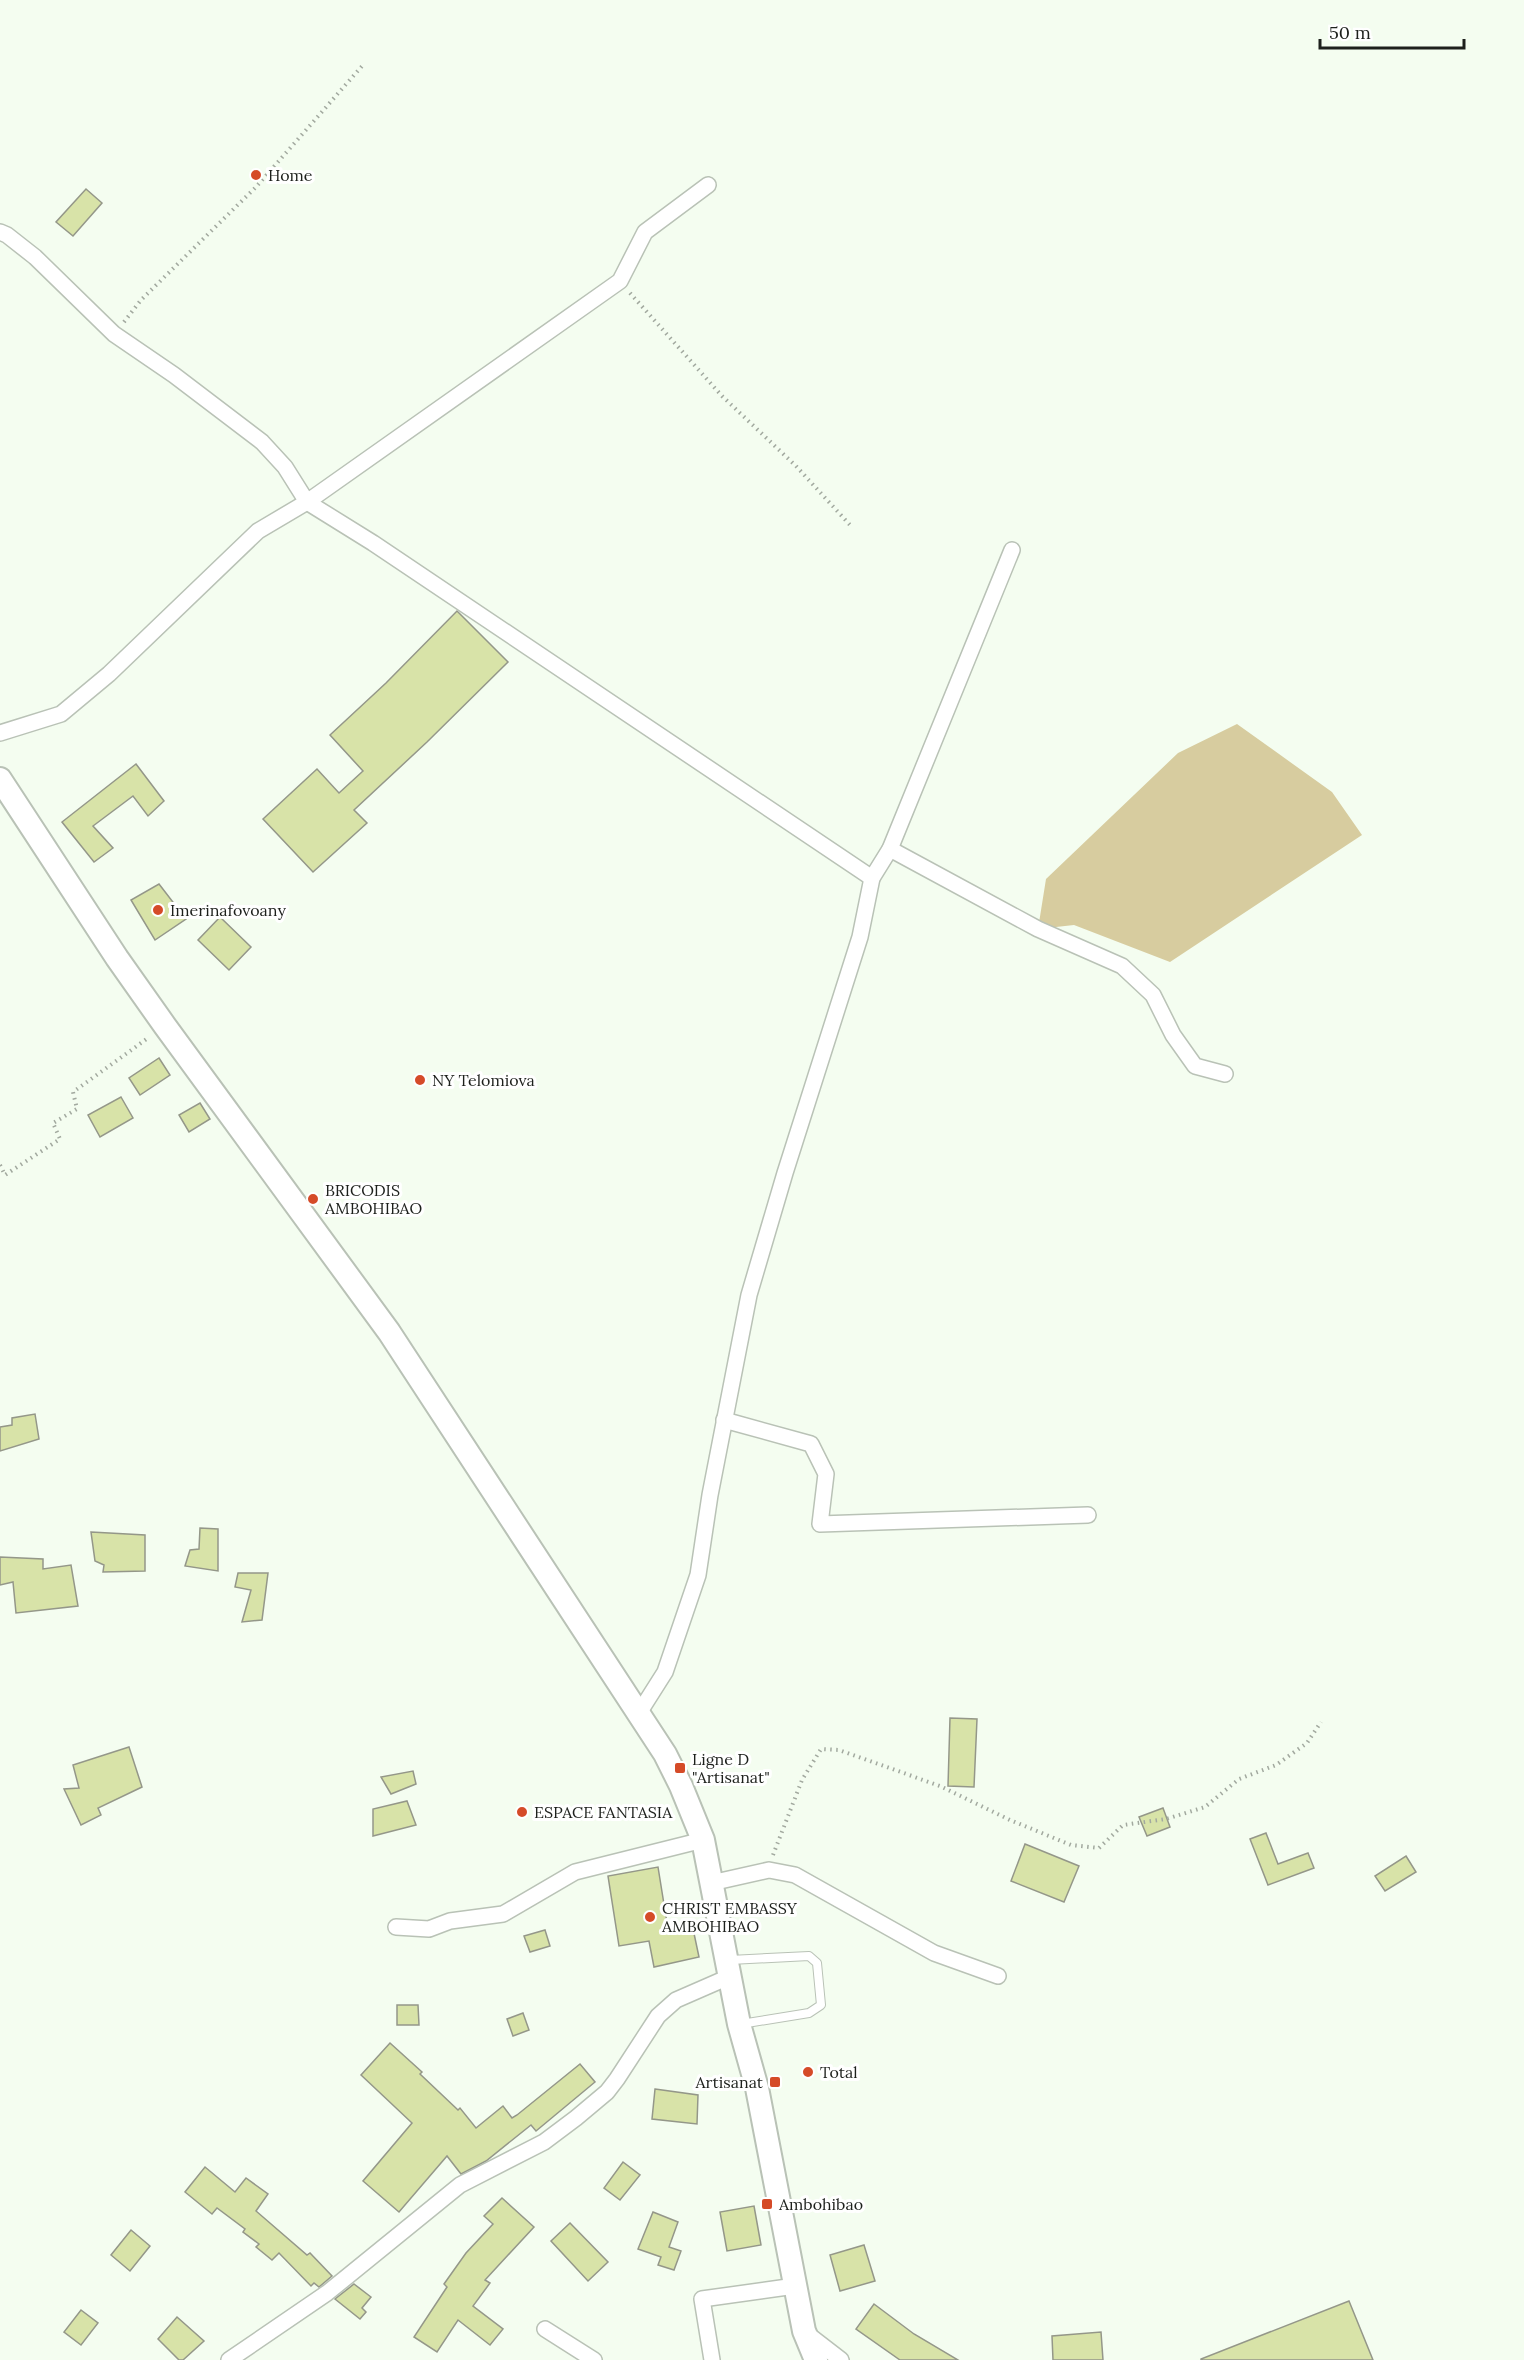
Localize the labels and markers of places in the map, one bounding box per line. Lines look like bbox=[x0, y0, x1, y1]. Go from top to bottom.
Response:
place label: Home bbox=[268, 165, 313, 185]
marker: Home bbox=[249, 168, 263, 182]
place label: Imerinafovoany bbox=[170, 900, 286, 920]
marker: Imerinafovoany bbox=[151, 903, 165, 917]
place label: NY Telomiova bbox=[432, 1070, 535, 1090]
marker: NY Telomiova bbox=[413, 1073, 427, 1087]
place label: BRICODIS AMBOHIBAO bbox=[324, 1180, 422, 1218]
marker: BRICODIS AMBOHIBAO bbox=[306, 1192, 320, 1206]
place label: Ligne D "Artisanat" bbox=[692, 1749, 770, 1787]
marker: Ligne D "Artisanat" bbox=[673, 1761, 687, 1775]
place label: ESPACE FANTASIA bbox=[534, 1802, 673, 1822]
marker: ESPACE FANTASIA bbox=[515, 1805, 529, 1819]
place label: CHRIST EMBASSY AMBOHIBAO bbox=[661, 1898, 798, 1936]
marker: CHRIST EMBASSY AMBOHIBAO bbox=[643, 1910, 657, 1924]
place label: Total bbox=[820, 2062, 858, 2082]
marker: Total bbox=[801, 2065, 815, 2079]
place label: Artisanat bbox=[695, 2072, 764, 2092]
marker: Artisanat bbox=[768, 2075, 782, 2089]
place label: Ambohibao bbox=[778, 2194, 863, 2214]
marker: Ambohibao bbox=[760, 2197, 774, 2211]

